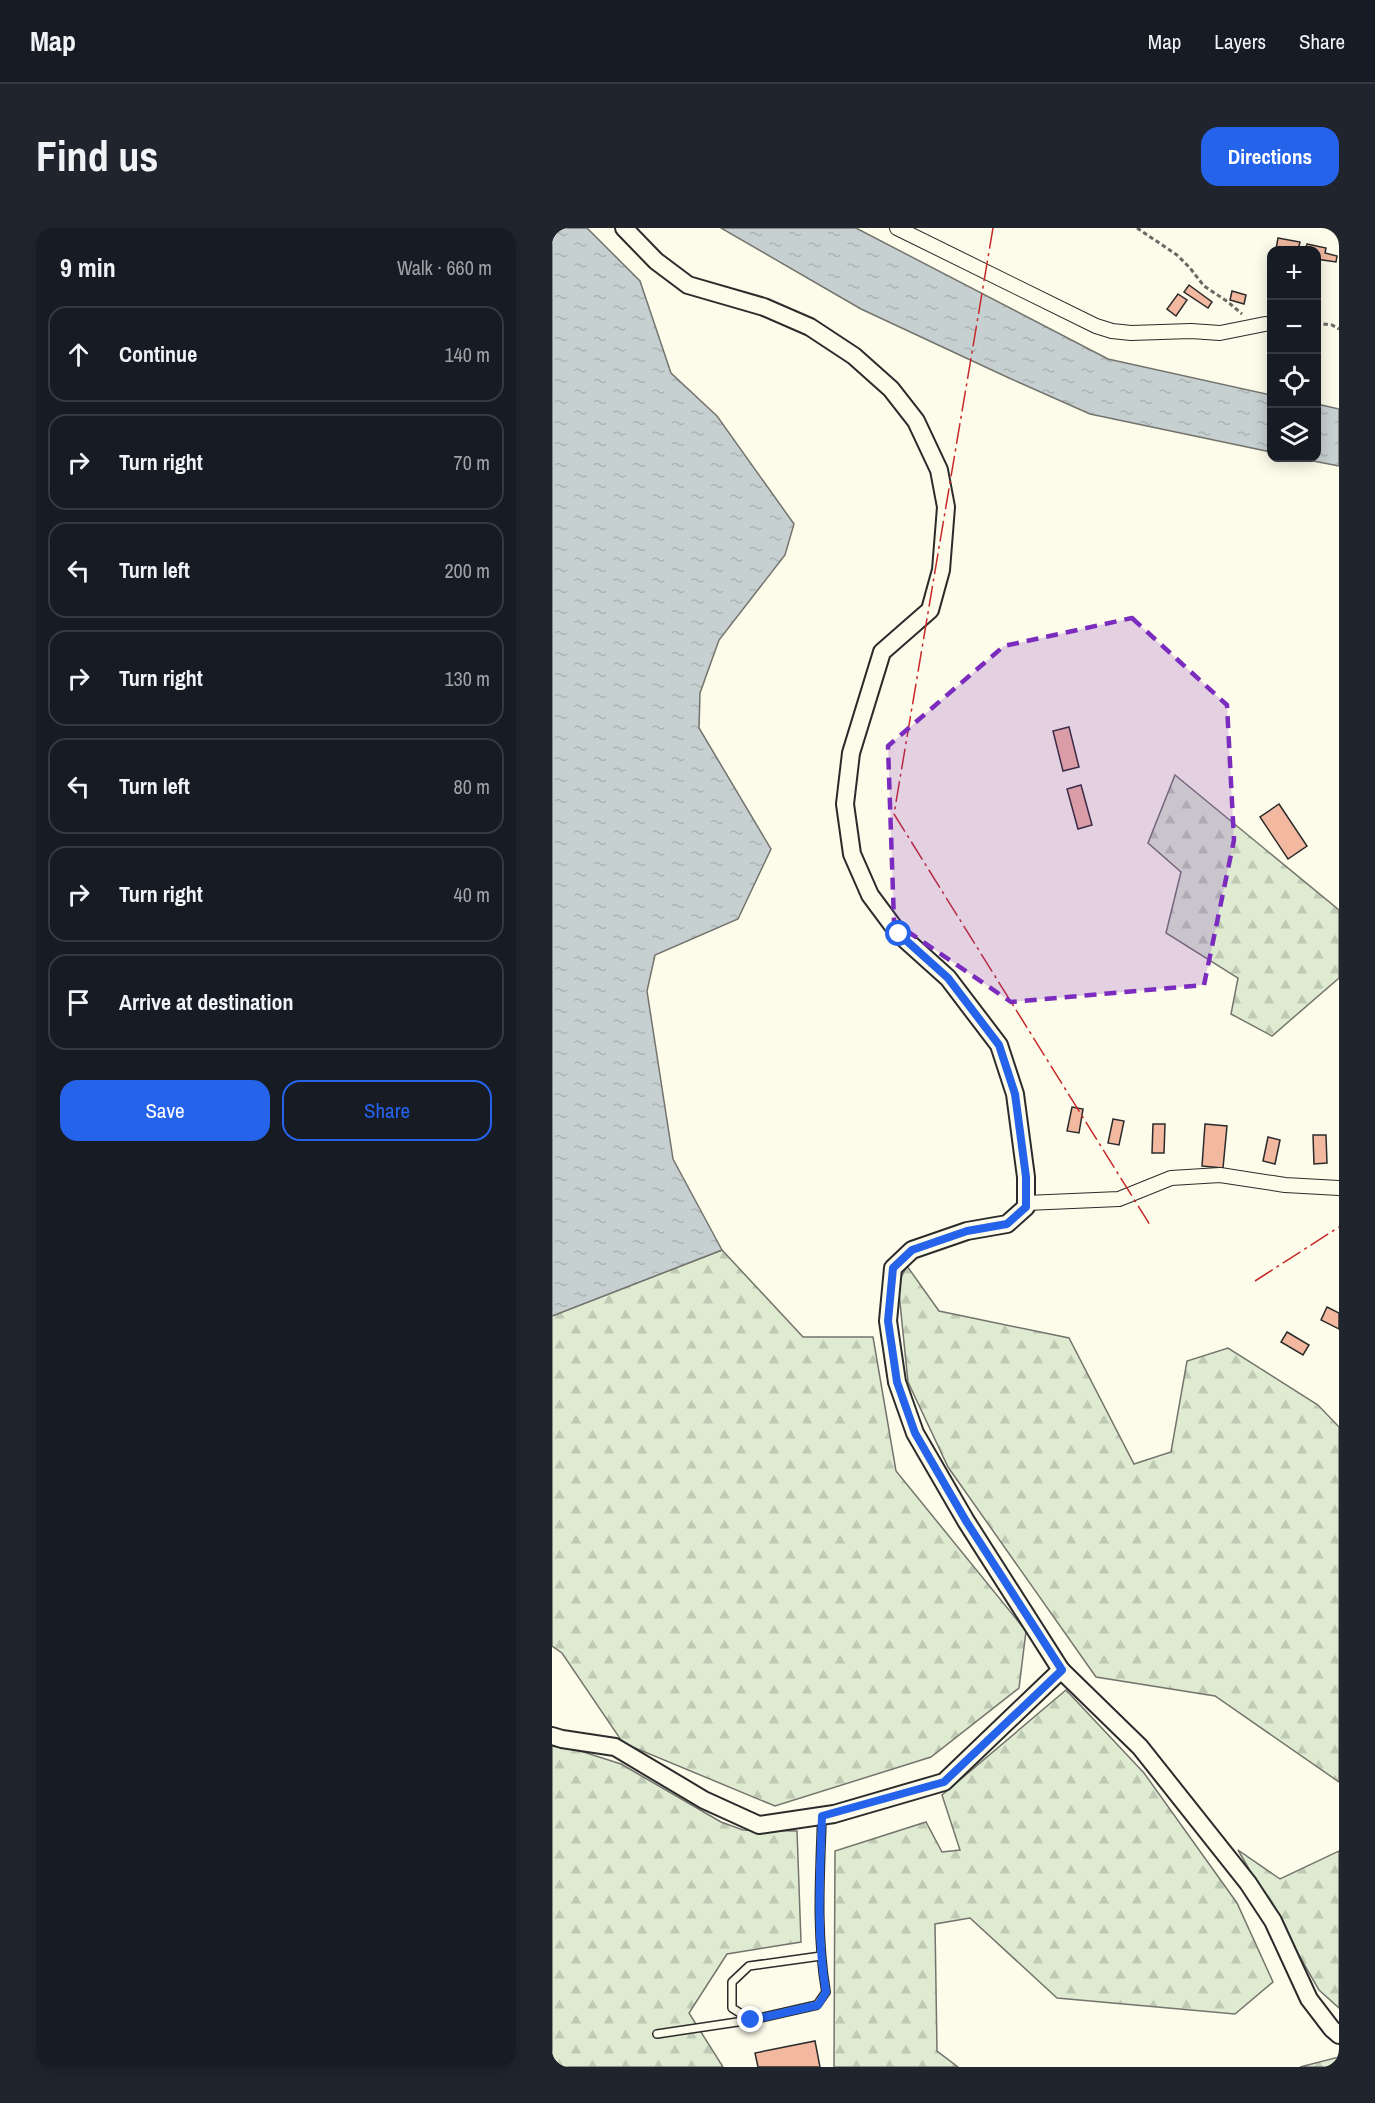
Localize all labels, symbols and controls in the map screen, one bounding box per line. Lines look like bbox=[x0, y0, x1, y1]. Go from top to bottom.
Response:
text: Map bbox=[30, 22, 76, 60]
text: Map bbox=[1148, 27, 1181, 56]
text: Layers bbox=[1214, 27, 1266, 56]
text: Share bbox=[1299, 27, 1345, 56]
button: Directions bbox=[1201, 127, 1339, 186]
text: Find us bbox=[36, 128, 158, 184]
map controls bbox=[1267, 246, 1321, 462]
button: + bbox=[1267, 246, 1321, 300]
text: 9 min bbox=[60, 250, 116, 285]
text: Walk · 660 m bbox=[397, 254, 492, 281]
button: − bbox=[1267, 300, 1321, 354]
icon: ahead bbox=[62, 338, 95, 371]
text: Continue bbox=[119, 339, 197, 369]
text: 140 m bbox=[444, 341, 490, 368]
button: locate bbox=[1267, 354, 1321, 408]
button: layers bbox=[1267, 408, 1321, 462]
icon: right bbox=[62, 446, 95, 479]
text: Turn right bbox=[119, 447, 203, 477]
text: 70 m bbox=[454, 449, 490, 476]
icon: left bbox=[62, 554, 95, 587]
text: Turn left bbox=[119, 555, 190, 585]
text: 200 m bbox=[444, 557, 490, 584]
icon: right bbox=[62, 662, 95, 695]
text: Turn right bbox=[119, 663, 203, 693]
text: 130 m bbox=[444, 665, 490, 692]
icon: left bbox=[62, 770, 95, 803]
text: Turn left bbox=[119, 771, 190, 801]
text: 80 m bbox=[454, 773, 490, 800]
icon: right bbox=[62, 878, 95, 911]
text: Turn right bbox=[119, 879, 203, 909]
text: 40 m bbox=[454, 881, 490, 908]
route start bbox=[885, 920, 911, 946]
icon: arrive bbox=[62, 986, 95, 1019]
text: Arrive at destination bbox=[119, 987, 293, 1017]
button: Save bbox=[60, 1080, 270, 1141]
button: Share bbox=[282, 1080, 492, 1141]
route end bbox=[737, 2006, 763, 2032]

